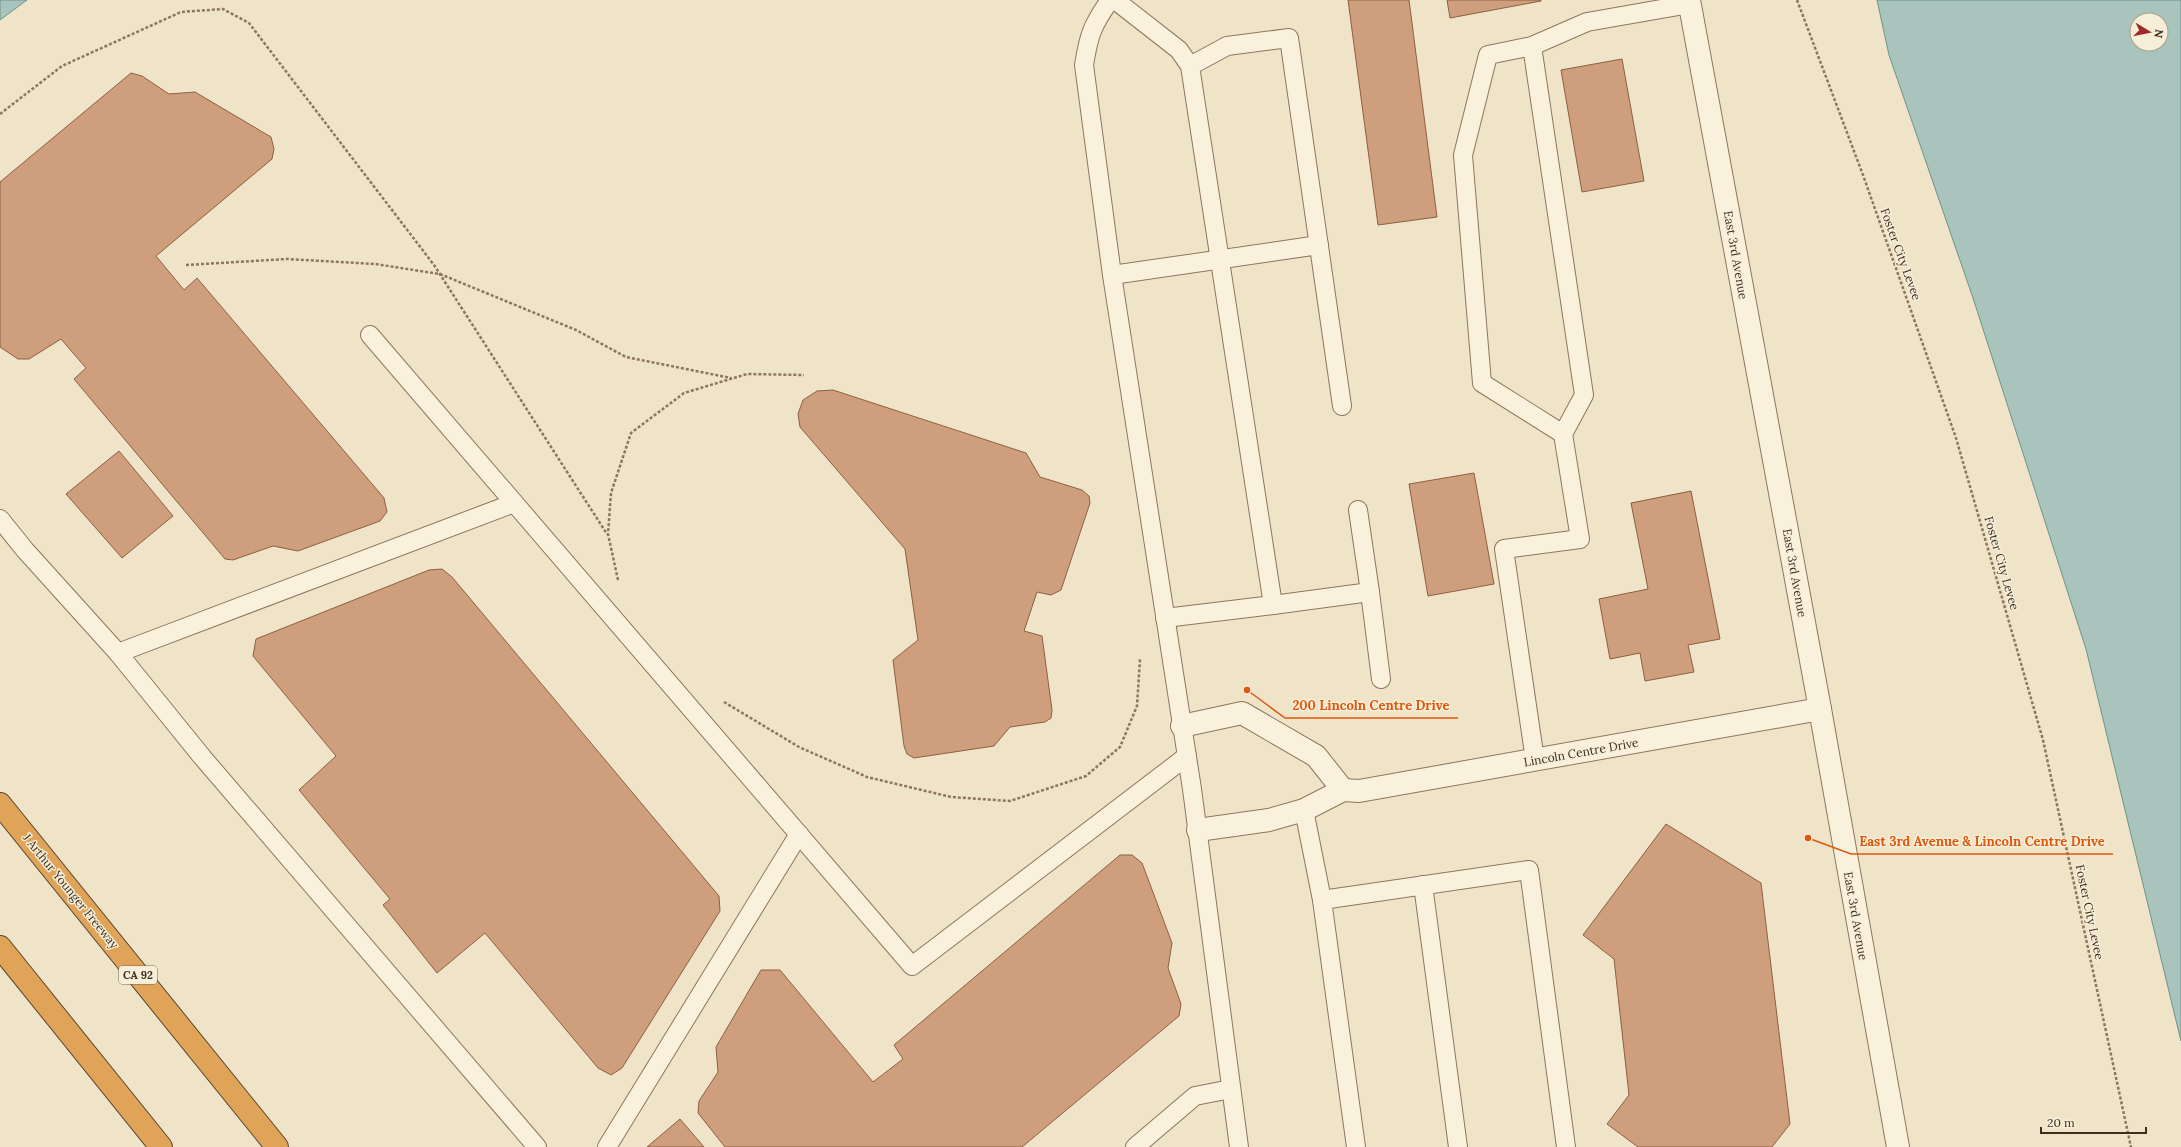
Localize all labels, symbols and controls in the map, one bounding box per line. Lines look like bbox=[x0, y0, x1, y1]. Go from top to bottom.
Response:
north arrow bbox=[2129, 12, 2169, 52]
text: N bbox=[2151, 28, 2166, 40]
street label: Foster City Levee bbox=[1877, 206, 1925, 303]
street label: East 3rd Avenue bbox=[1721, 209, 1751, 301]
street label: Foster City Levee bbox=[1981, 514, 2023, 612]
street label: East 3rd Avenue bbox=[1780, 527, 1810, 619]
callout: 200 Lincoln Centre Drive bbox=[1285, 693, 1458, 718]
text: 200 Lincoln Centre Drive bbox=[1292, 697, 1450, 714]
street label: Lincoln Centre Drive bbox=[1523, 734, 1640, 769]
callout: East 3rd Avenue & Lincoln Centre Drive bbox=[1851, 829, 2113, 854]
street label: J Arthur Younger Freeway bbox=[19, 830, 122, 952]
text: East 3rd Avenue & Lincoln Centre Drive bbox=[1859, 833, 2105, 850]
street label: Foster City Levee bbox=[2073, 863, 2108, 961]
street label: East 3rd Avenue bbox=[1841, 870, 1871, 962]
road number: CA 92 bbox=[119, 966, 157, 984]
scale bar bbox=[2041, 1109, 2146, 1135]
text: 20 m bbox=[2047, 1115, 2075, 1130]

